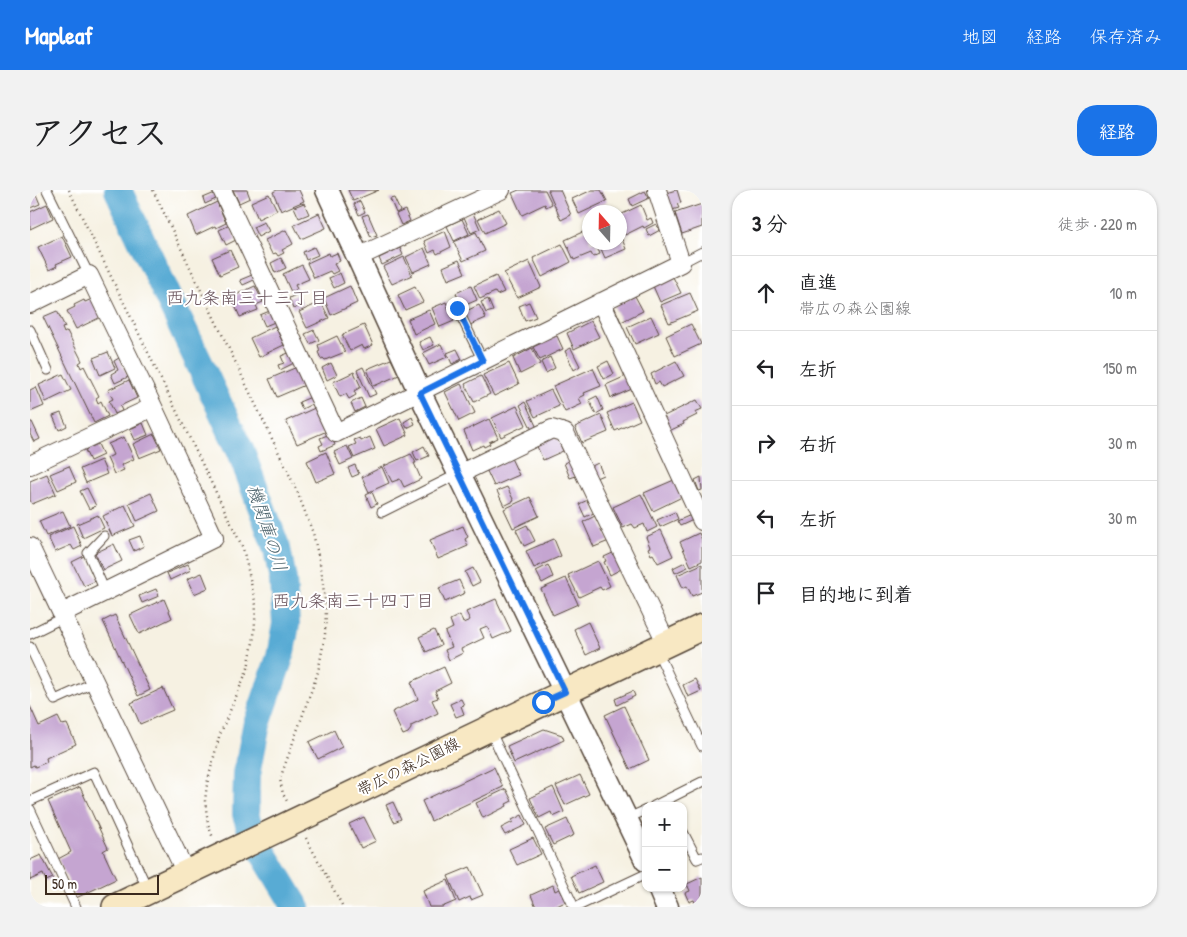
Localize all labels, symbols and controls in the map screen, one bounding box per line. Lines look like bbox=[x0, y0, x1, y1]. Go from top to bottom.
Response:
text: Mapleaf bbox=[25, 19, 93, 51]
text: 地図 bbox=[962, 24, 998, 49]
text: 経路 bbox=[1026, 24, 1062, 49]
text: 保存済み bbox=[1090, 24, 1162, 49]
button: 経路 bbox=[1077, 105, 1157, 156]
text: アクセス bbox=[30, 109, 168, 156]
north arrow bbox=[582, 205, 627, 250]
text: 3 分 bbox=[752, 209, 787, 238]
text: 徒歩 · 220 m bbox=[1058, 213, 1137, 235]
text: 直進 bbox=[799, 269, 837, 295]
icon: ahead bbox=[752, 279, 780, 307]
text: 10 m bbox=[1109, 282, 1137, 304]
district label: 西九条南三十三丁目 bbox=[166, 285, 328, 310]
route end bbox=[446, 297, 469, 320]
text: 帯広の森公園線 bbox=[799, 297, 911, 319]
icon: left bbox=[752, 354, 780, 382]
text: 左折 bbox=[799, 356, 837, 382]
text: 150 m bbox=[1103, 357, 1137, 379]
icon: right bbox=[752, 429, 780, 457]
text: 右折 bbox=[799, 431, 837, 457]
text: 30 m bbox=[1108, 432, 1137, 454]
water label: 機関庫の川 bbox=[242, 481, 293, 575]
icon: left bbox=[752, 504, 780, 532]
text: 左折 bbox=[799, 506, 837, 532]
text: 30 m bbox=[1108, 507, 1137, 529]
icon: arrive bbox=[752, 579, 780, 607]
text: 目的地に到着 bbox=[799, 581, 913, 607]
district label: 西九条南三十四丁目 bbox=[272, 588, 434, 613]
route start bbox=[532, 691, 555, 714]
street label: 帯広の森公園線 bbox=[353, 732, 463, 800]
map controls bbox=[642, 802, 687, 892]
button: + bbox=[642, 802, 687, 847]
button: − bbox=[642, 847, 687, 892]
scale bar bbox=[45, 872, 159, 895]
text: 50 m bbox=[52, 874, 77, 893]

